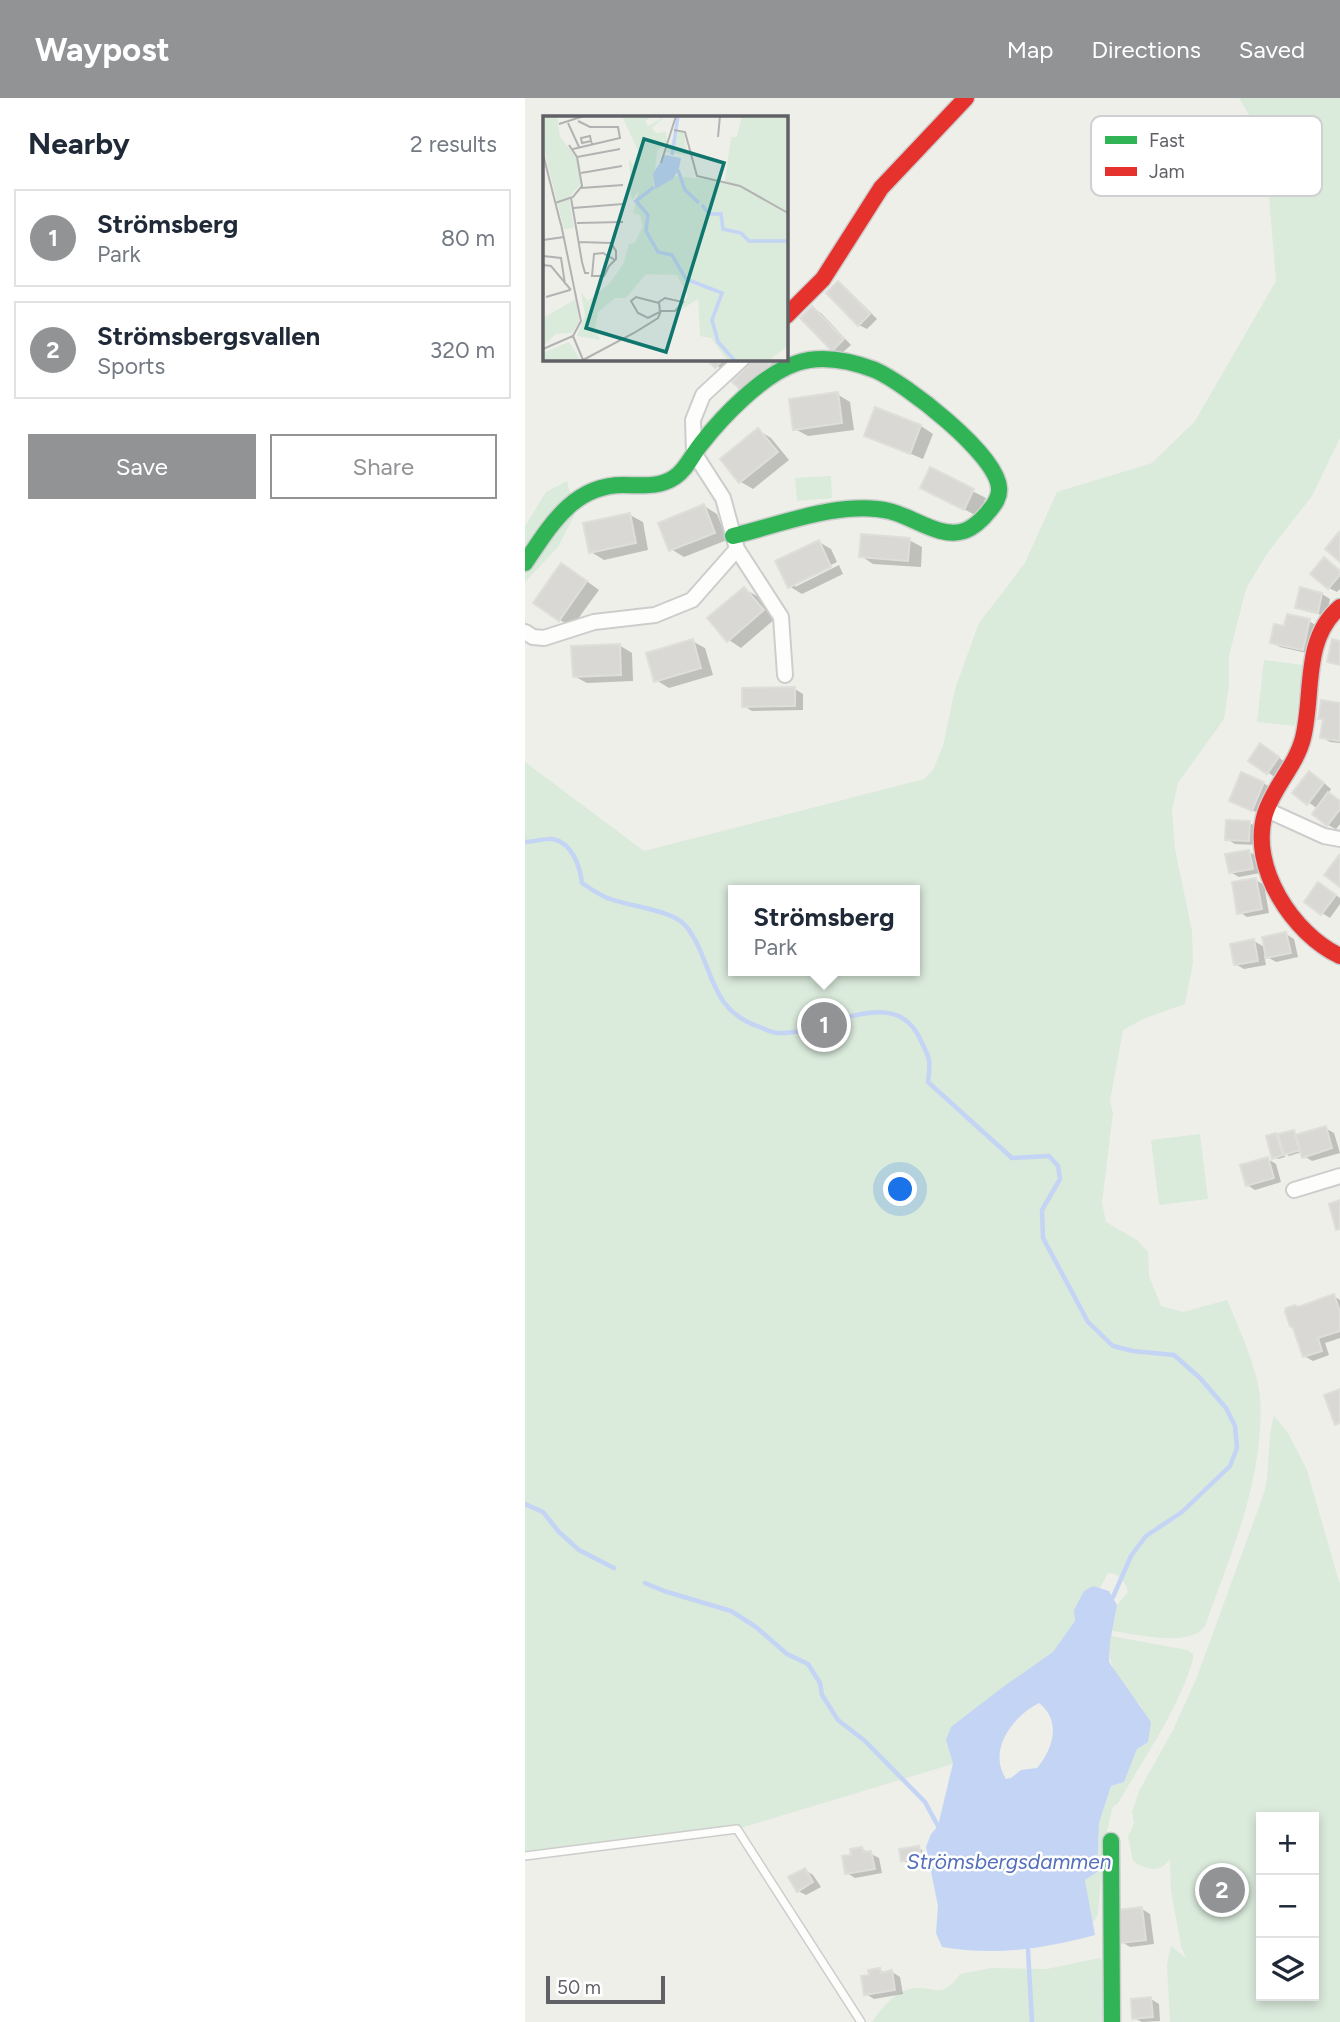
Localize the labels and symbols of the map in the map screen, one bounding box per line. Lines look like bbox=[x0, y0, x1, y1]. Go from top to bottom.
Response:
inset map bbox=[543, 116, 787, 360]
legend bbox=[1091, 116, 1322, 196]
text: Fast bbox=[1149, 129, 1185, 152]
text: Jam bbox=[1149, 160, 1185, 183]
pin: 1 bbox=[801, 999, 847, 1051]
your location bbox=[883, 1172, 917, 1206]
water label: Strömsbergsdammen bbox=[907, 1849, 1112, 1874]
pin: 2 bbox=[1199, 1864, 1245, 1916]
scale bar bbox=[546, 1973, 665, 2005]

